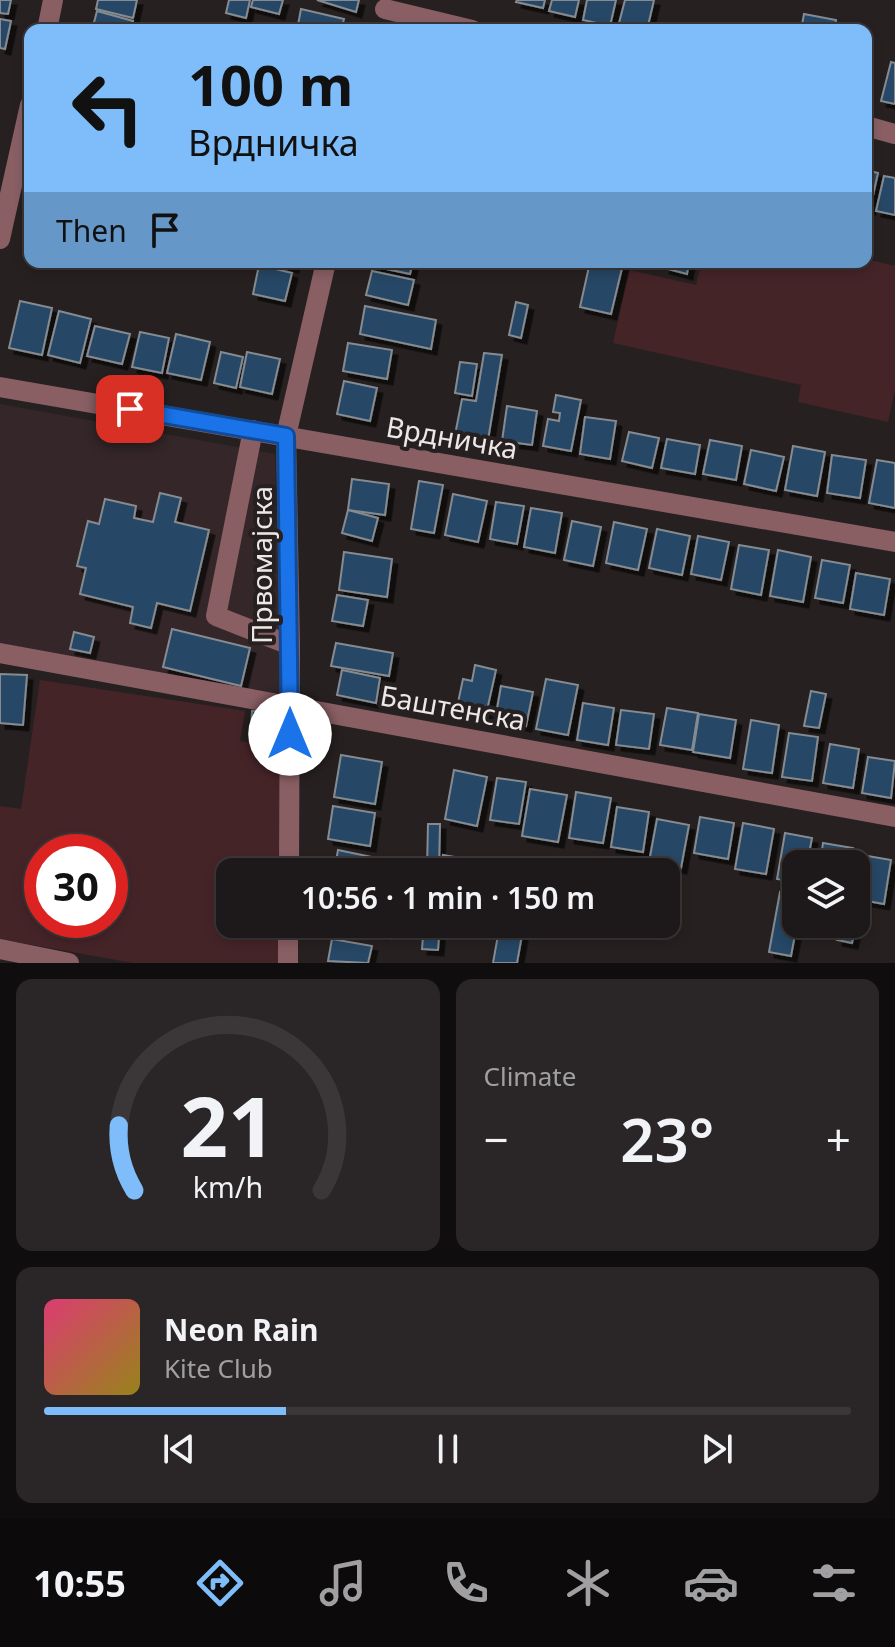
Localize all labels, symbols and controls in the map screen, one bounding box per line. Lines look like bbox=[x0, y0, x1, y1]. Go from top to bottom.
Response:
text: 100 m bbox=[188, 46, 353, 122]
icon: left bbox=[56, 56, 160, 160]
text: Врдничка bbox=[188, 118, 359, 167]
icon: arrive bbox=[143, 208, 187, 252]
text: Then bbox=[56, 210, 127, 251]
pin bbox=[96, 375, 164, 443]
icon: arrive bbox=[108, 387, 152, 431]
street label: Врдничка bbox=[383, 407, 521, 467]
street label: Првомајска bbox=[242, 486, 280, 644]
street label: Баштенска bbox=[377, 676, 529, 738]
position arrow bbox=[248, 692, 332, 776]
speed limit sign: 30 bbox=[24, 834, 128, 938]
map controls bbox=[782, 850, 870, 938]
button: layers bbox=[782, 850, 870, 938]
text: 10:56 · 1 min · 150 m bbox=[301, 877, 595, 918]
text: Climate bbox=[484, 1058, 576, 1094]
text: 21 bbox=[180, 1068, 275, 1181]
text: 23° bbox=[620, 1098, 714, 1180]
text: − bbox=[484, 1109, 509, 1169]
text: + bbox=[826, 1109, 851, 1169]
text: km/h bbox=[193, 1167, 263, 1206]
text: Neon Rain bbox=[164, 1309, 318, 1350]
text: Kite Club bbox=[164, 1350, 273, 1386]
icon: previous bbox=[157, 1427, 201, 1471]
icon: pause bbox=[426, 1427, 470, 1471]
icon: next bbox=[695, 1427, 739, 1471]
icon: directions bbox=[192, 1555, 248, 1611]
icon: music bbox=[315, 1555, 371, 1611]
icon: phone bbox=[438, 1555, 494, 1611]
icon: climate bbox=[560, 1555, 616, 1611]
icon: car bbox=[683, 1555, 739, 1611]
icon: filters bbox=[806, 1555, 862, 1611]
text: 10:55 bbox=[33, 1559, 126, 1608]

